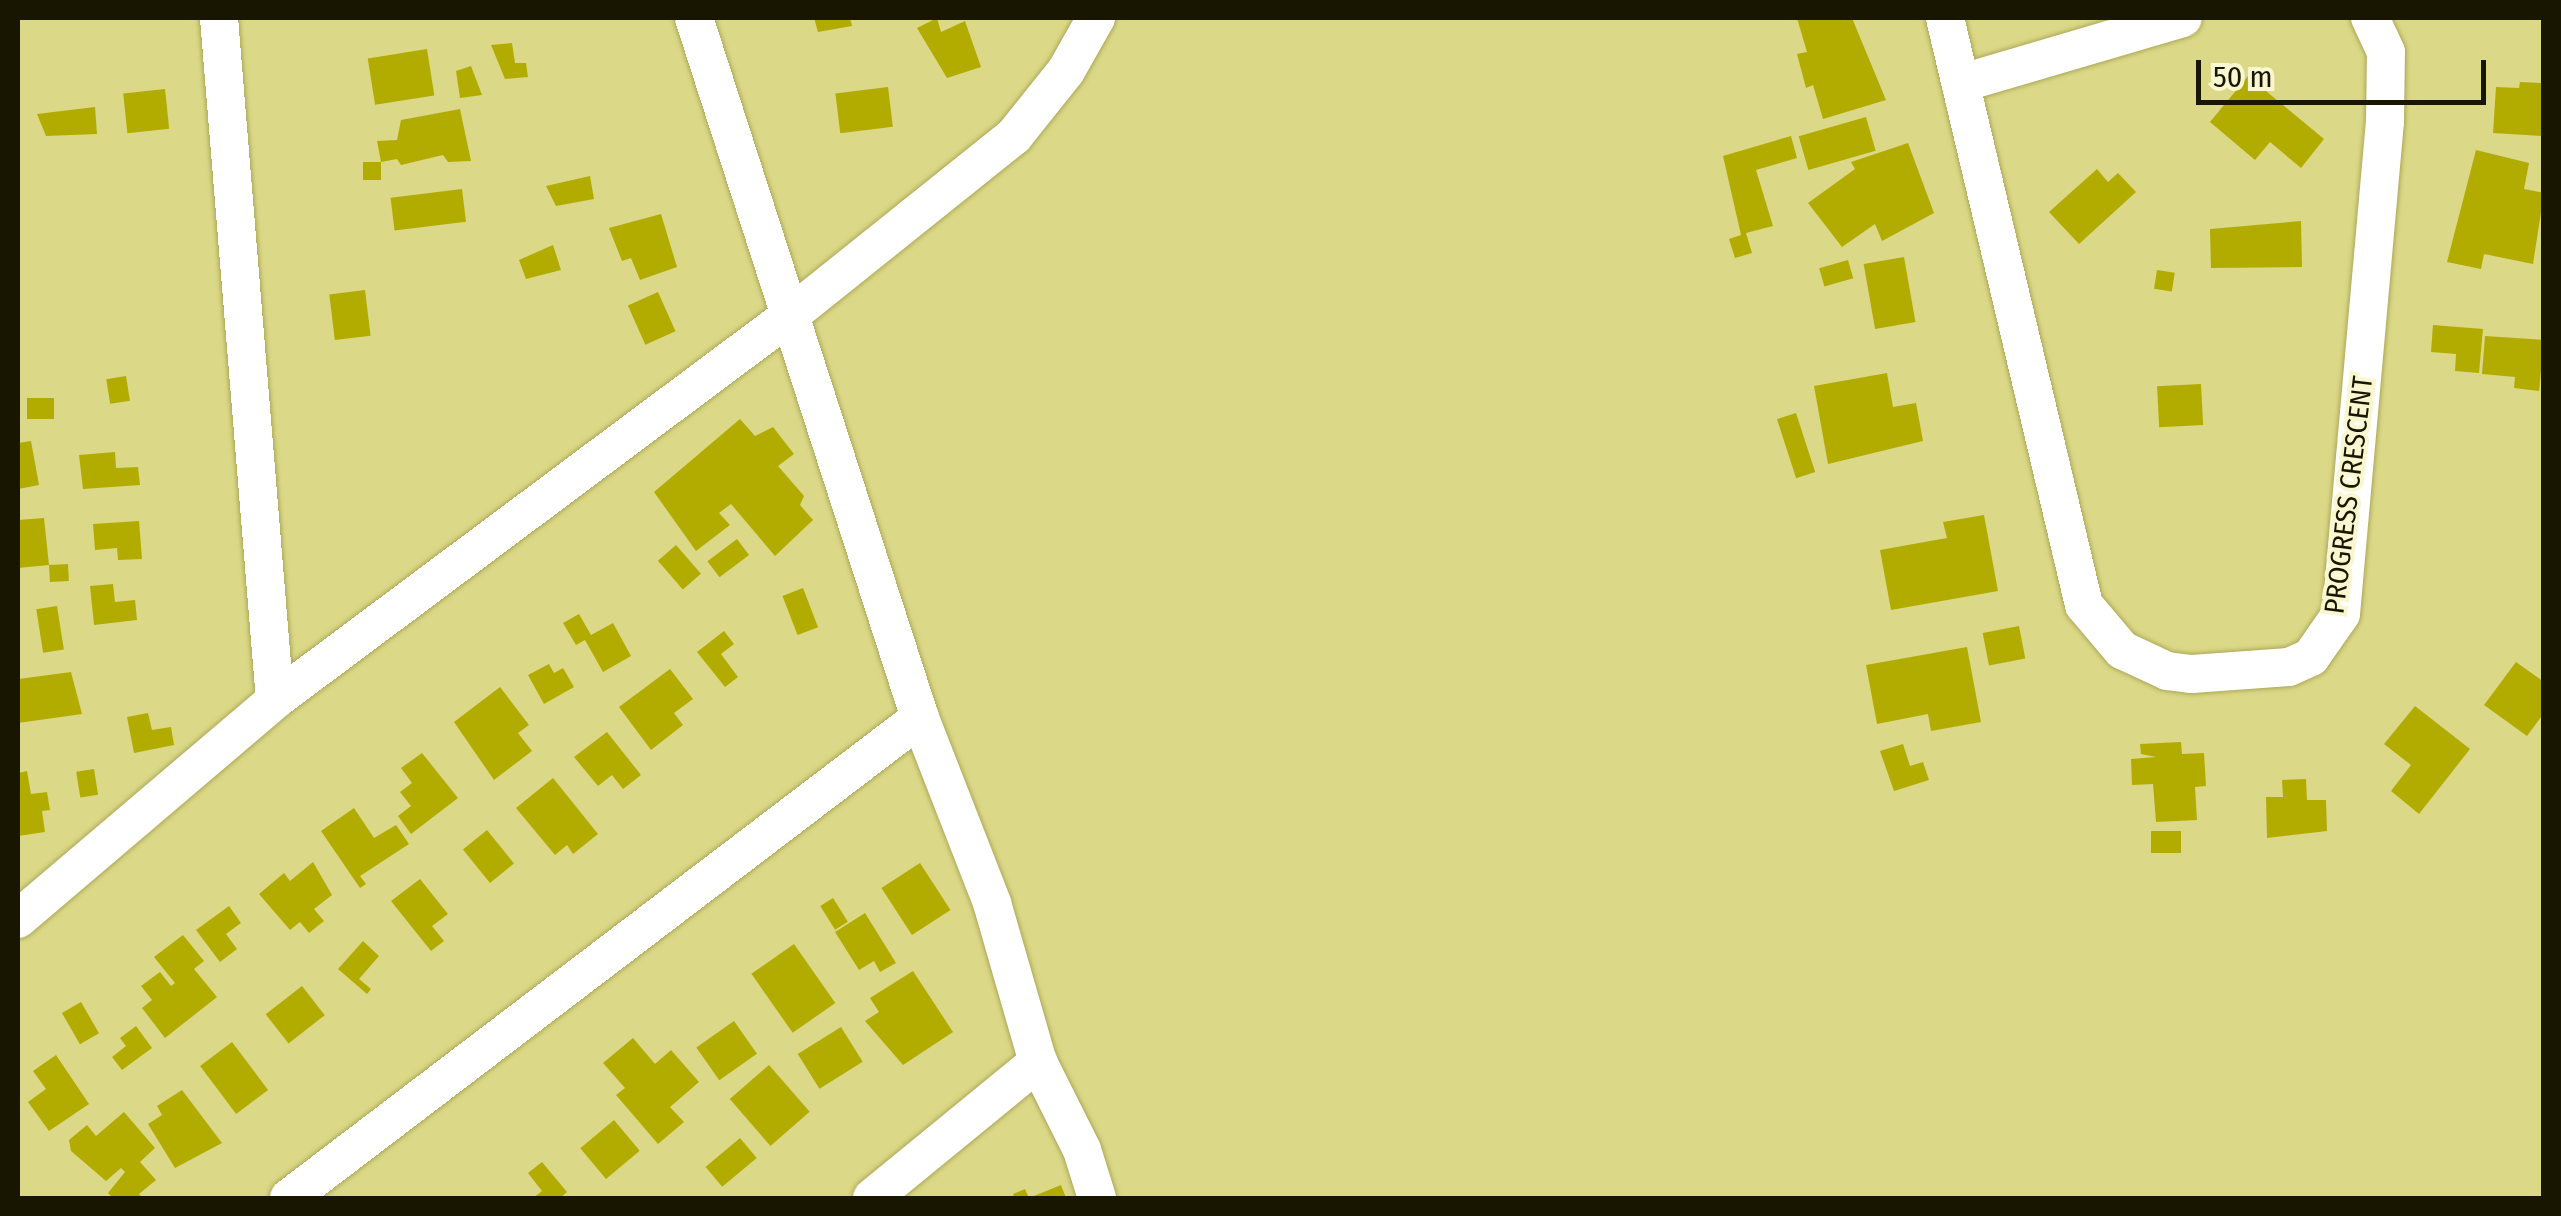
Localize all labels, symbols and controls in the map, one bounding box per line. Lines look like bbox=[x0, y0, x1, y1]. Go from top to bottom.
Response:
scale bar bbox=[2201, 40, 2491, 102]
text: 50 m bbox=[2213, 59, 2273, 95]
street label: PROGRESS CRESCENT bbox=[2318, 374, 2380, 616]

